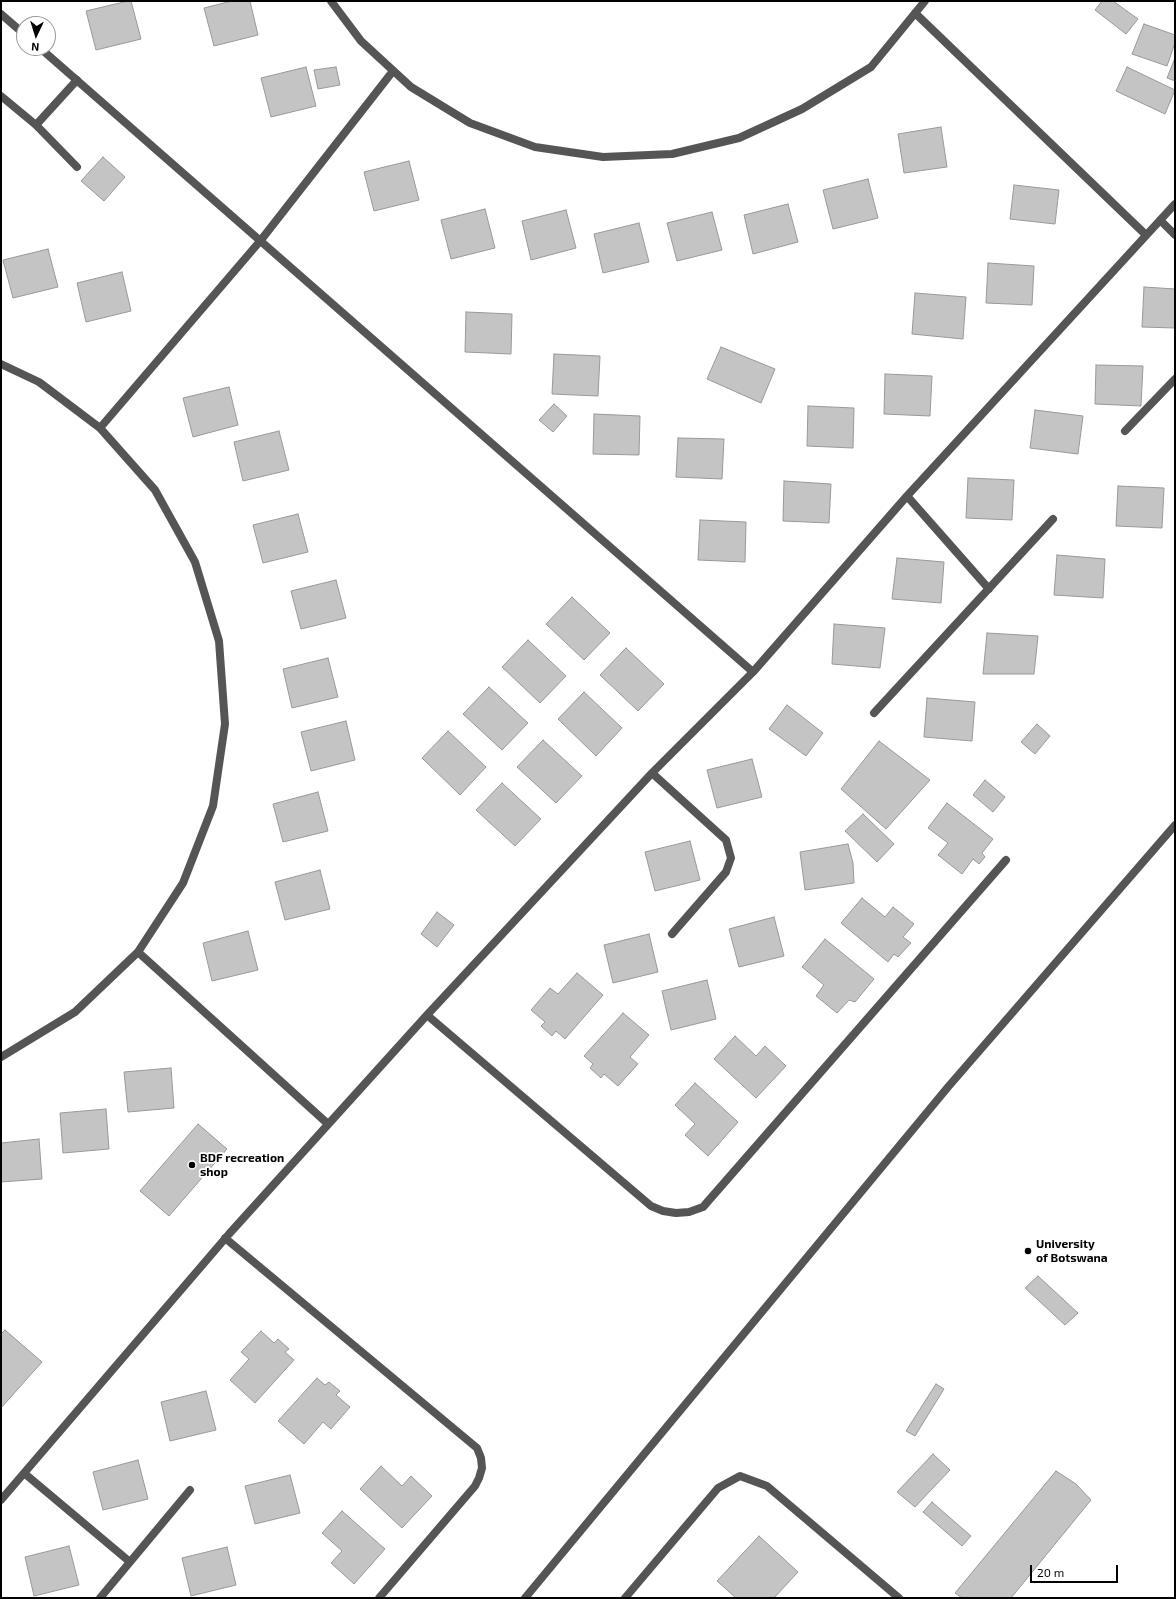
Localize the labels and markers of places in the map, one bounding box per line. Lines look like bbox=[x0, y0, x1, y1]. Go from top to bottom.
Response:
place label: BDF recreation shop bbox=[200, 1151, 284, 1179]
marker: BDF recreation shop bbox=[187, 1160, 197, 1170]
place label: University of Botswana bbox=[1036, 1237, 1108, 1265]
marker: University of Botswana bbox=[1023, 1246, 1033, 1256]

